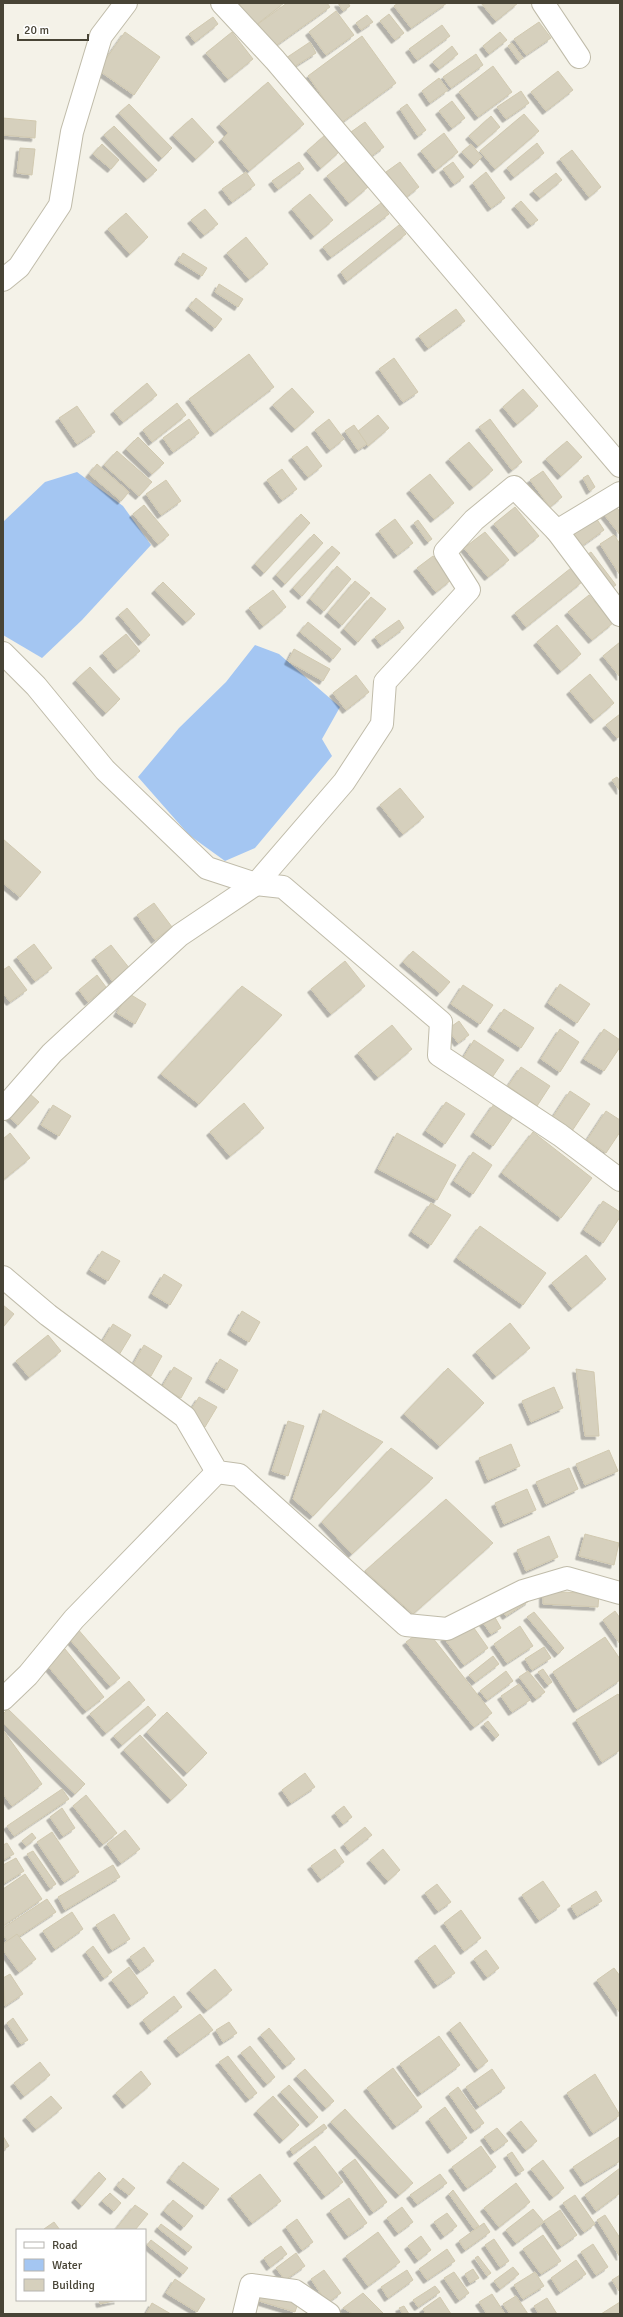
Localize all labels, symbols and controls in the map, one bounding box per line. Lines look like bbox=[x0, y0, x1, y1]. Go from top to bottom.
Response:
scale bar bbox=[18, 16, 88, 42]
text: 20 m bbox=[24, 23, 49, 38]
legend bbox=[16, 2229, 146, 2301]
text: Road bbox=[52, 2238, 78, 2253]
text: Water bbox=[52, 2258, 83, 2273]
text: Building bbox=[52, 2278, 95, 2293]

